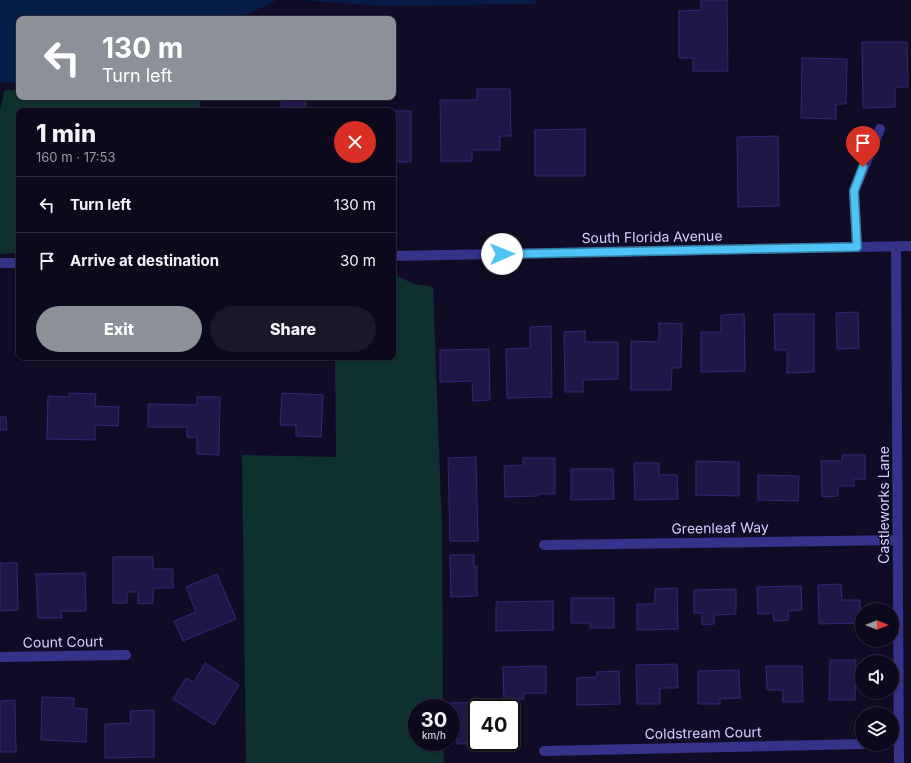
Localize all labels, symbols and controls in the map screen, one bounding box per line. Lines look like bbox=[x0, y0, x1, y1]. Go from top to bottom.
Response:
text: 130 m bbox=[102, 31, 183, 65]
icon: left bbox=[36, 32, 88, 84]
text: Turn left bbox=[102, 65, 172, 86]
text: 1 min bbox=[36, 119, 96, 148]
button: close bbox=[334, 121, 376, 163]
pin bbox=[846, 126, 880, 167]
icon: arrive bbox=[852, 132, 874, 154]
text: 160 m · 17:53 bbox=[36, 149, 116, 165]
icon: left bbox=[36, 194, 58, 216]
text: Turn left bbox=[70, 195, 131, 214]
text: 130 m bbox=[334, 195, 376, 214]
street label: South Florida Avenue bbox=[581, 227, 723, 246]
position arrow bbox=[481, 233, 523, 275]
icon: arrive bbox=[36, 250, 58, 272]
text: Arrive at destination bbox=[70, 251, 219, 270]
text: 30 m bbox=[340, 251, 376, 270]
button: Exit bbox=[36, 306, 202, 352]
button: Share bbox=[210, 306, 376, 352]
street label: Castleworks Lane bbox=[875, 446, 892, 564]
street label: Greenleaf Way bbox=[671, 518, 769, 537]
north arrow bbox=[855, 603, 899, 647]
map controls bbox=[855, 603, 899, 751]
street label: Count Court bbox=[23, 632, 104, 651]
button: sound bbox=[855, 655, 899, 699]
speed limit sign: 40 bbox=[468, 699, 520, 751]
button: layers bbox=[855, 707, 899, 751]
text: 30 bbox=[421, 708, 447, 732]
street label: Coldstream Court bbox=[644, 723, 762, 742]
text: km/h bbox=[422, 729, 446, 741]

